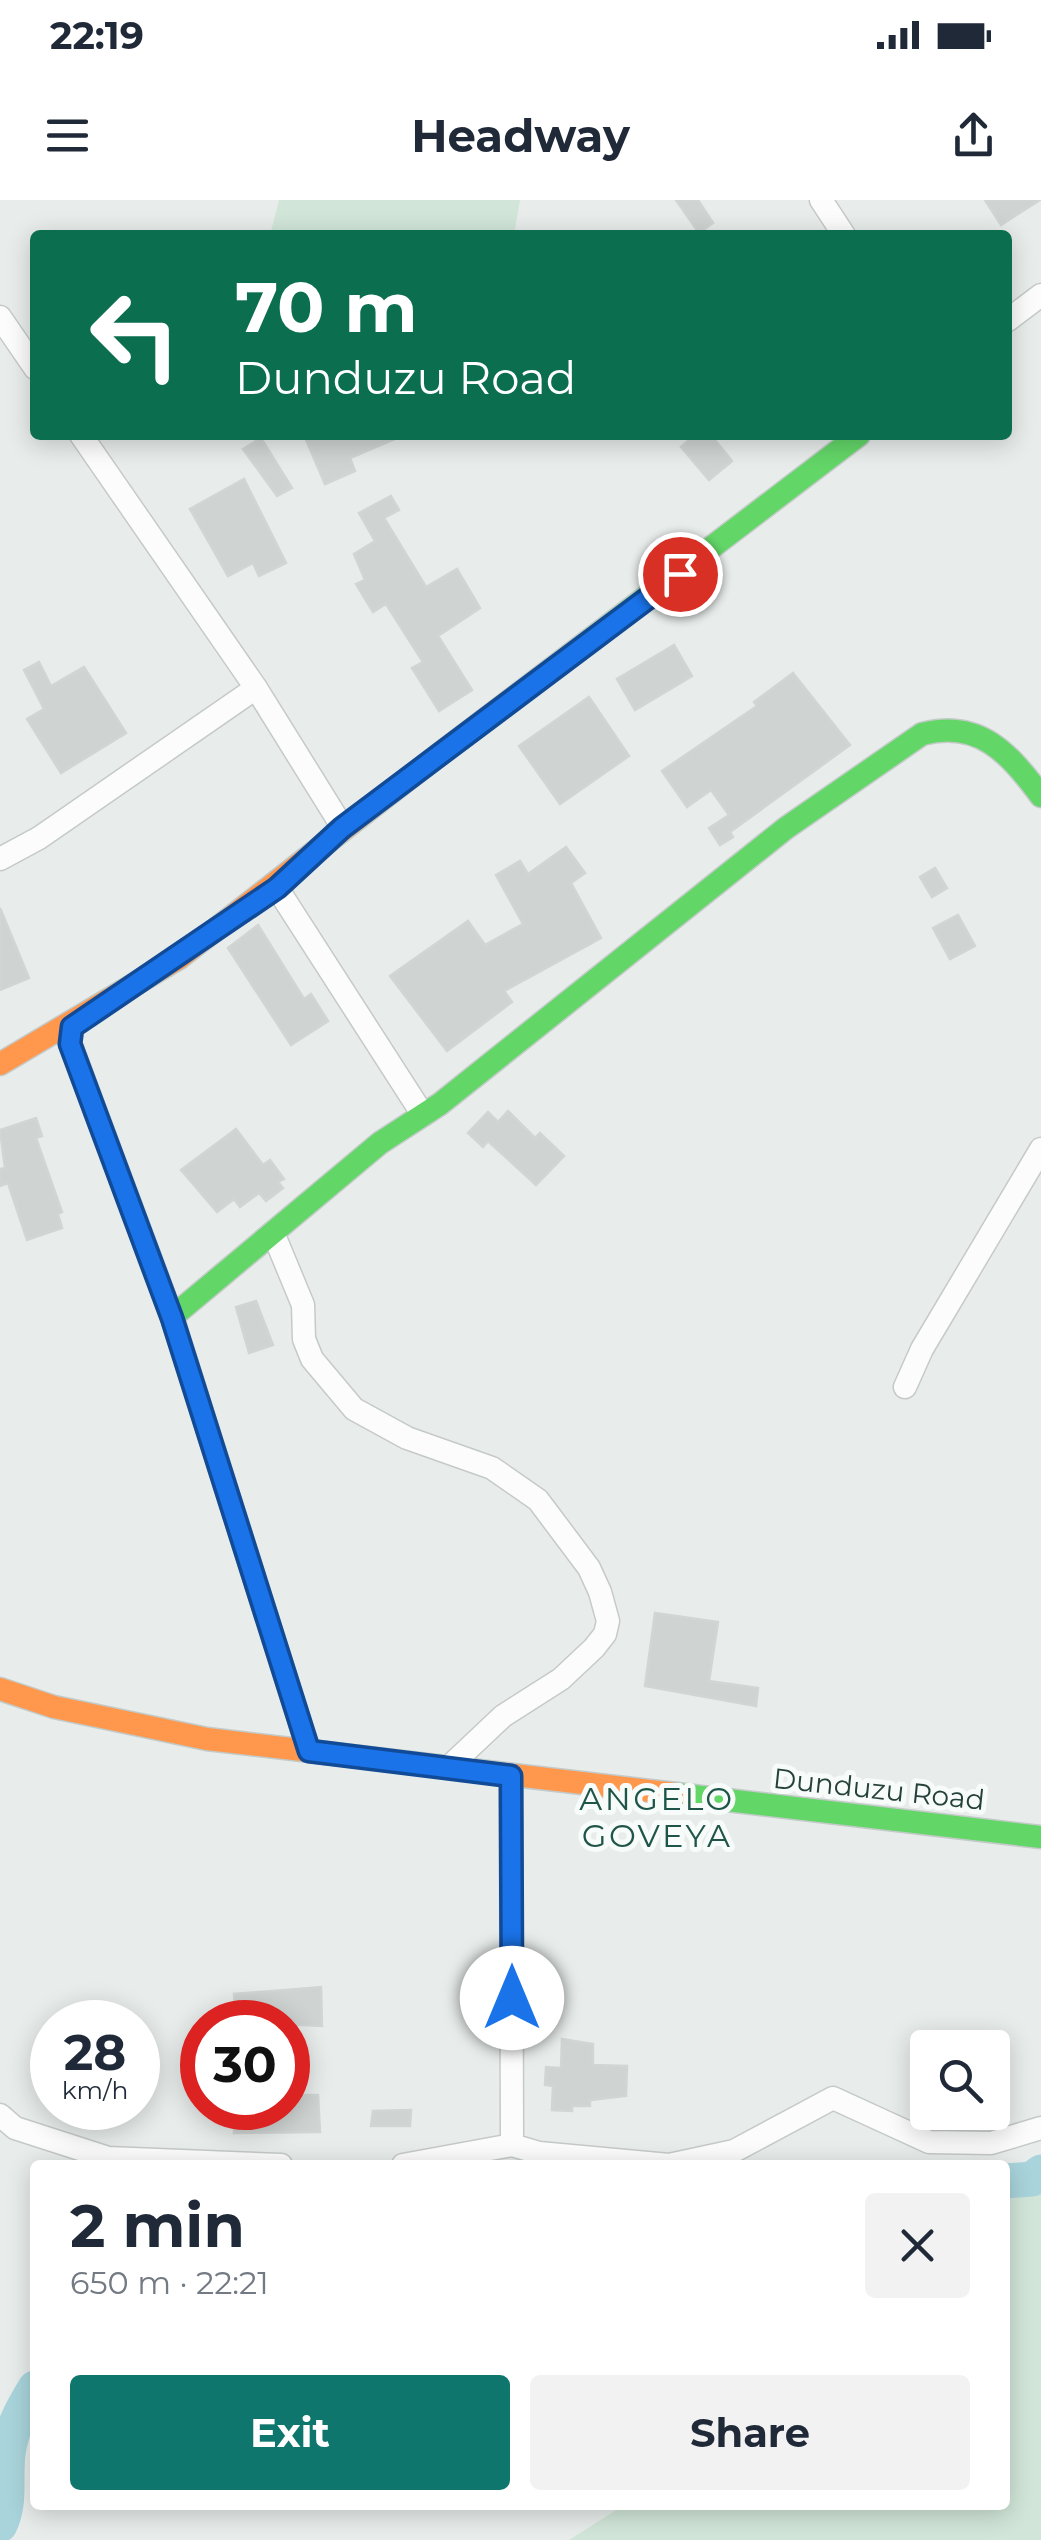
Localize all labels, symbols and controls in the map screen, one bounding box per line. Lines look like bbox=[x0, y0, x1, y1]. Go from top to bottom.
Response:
text: 22:19 bbox=[50, 12, 144, 59]
icon: menu bbox=[40, 108, 95, 163]
text: Headway bbox=[411, 108, 630, 163]
icon: share bbox=[946, 108, 1001, 163]
text: 70 m bbox=[235, 264, 418, 350]
icon: left bbox=[70, 270, 200, 400]
text: Dunduzu Road bbox=[235, 350, 576, 405]
pin bbox=[638, 532, 723, 617]
icon: arrive bbox=[653, 547, 708, 602]
street label: Dunduzu Road bbox=[772, 1761, 986, 1817]
district label: ANGELO GOVEYA bbox=[579, 1779, 735, 1855]
position arrow bbox=[460, 1946, 564, 2050]
speed limit sign: 30 bbox=[180, 2000, 310, 2130]
text: 28 bbox=[64, 2022, 126, 2083]
map controls bbox=[910, 2030, 1010, 2130]
button: search bbox=[910, 2030, 1010, 2130]
text: km/h bbox=[62, 2075, 128, 2105]
text: 2 min bbox=[70, 2189, 245, 2262]
button: close bbox=[865, 2193, 970, 2298]
text: 650 m · 22:21 bbox=[70, 2263, 269, 2302]
button: Exit bbox=[70, 2375, 510, 2490]
button: Share bbox=[530, 2375, 970, 2490]

